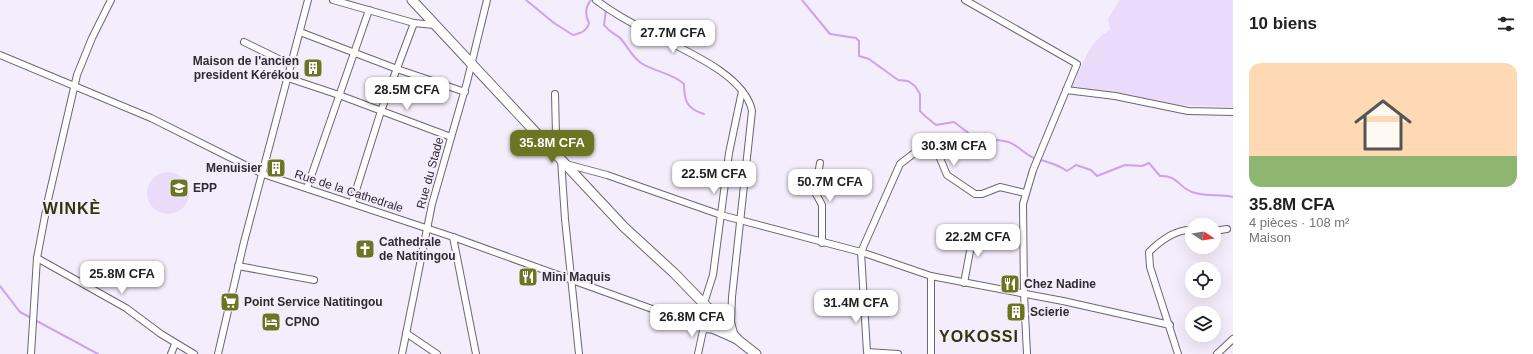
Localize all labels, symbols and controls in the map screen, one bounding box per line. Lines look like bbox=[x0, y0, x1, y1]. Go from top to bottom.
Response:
icon: filters bbox=[1495, 13, 1517, 35]
text: 10 biens bbox=[1249, 14, 1317, 33]
pin: 27.7M CFA bbox=[627, 20, 719, 54]
text: 27.7M CFA bbox=[640, 25, 706, 40]
place label: Maison de l'ancien president Kérékou bbox=[193, 54, 299, 82]
building icon: Maison de l'ancien president Kérékou bbox=[302, 57, 324, 79]
pin: 28.5M CFA bbox=[361, 77, 453, 111]
text: 28.5M CFA bbox=[374, 82, 440, 97]
icon: home bbox=[1347, 89, 1419, 161]
pin: 35.8M CFA bbox=[506, 130, 598, 164]
pin: 30.3M CFA bbox=[908, 133, 1000, 167]
street label: Rue du Stade bbox=[414, 135, 446, 210]
text: 35.8M CFA bbox=[519, 135, 585, 150]
text: 30.3M CFA bbox=[921, 138, 987, 153]
building icon: Menuisier bbox=[265, 157, 287, 179]
place label: Menuisier bbox=[206, 161, 262, 175]
pin: 22.5M CFA bbox=[668, 161, 760, 195]
text: 22.5M CFA bbox=[681, 166, 747, 181]
street label: Rue de la Cathedrale bbox=[293, 167, 405, 215]
pin: 50.7M CFA bbox=[784, 169, 876, 203]
text: 50.7M CFA bbox=[797, 174, 863, 189]
school or university icon: EPP bbox=[168, 177, 190, 199]
place label: EPP bbox=[193, 181, 217, 195]
text: 35.8M CFA bbox=[1249, 195, 1335, 214]
district label: WINKÈ bbox=[43, 199, 101, 217]
text: 4 pièces · 108 m² bbox=[1249, 215, 1349, 230]
north arrow bbox=[1185, 218, 1221, 254]
map controls bbox=[1185, 218, 1221, 342]
pin: 22.2M CFA bbox=[932, 224, 1024, 258]
text: 22.2M CFA bbox=[945, 229, 1011, 244]
text: Maison bbox=[1249, 230, 1291, 245]
place label: Cathedrale de Natitingou bbox=[379, 235, 456, 263]
church icon: Cathedrale de Natitingou bbox=[354, 238, 376, 260]
pin: 25.8M CFA bbox=[76, 261, 168, 295]
button: locate bbox=[1185, 262, 1221, 298]
text: 25.8M CFA bbox=[89, 266, 155, 281]
restaurant icon: Mini Maquis bbox=[517, 266, 539, 288]
place label: Mini Maquis bbox=[542, 270, 611, 284]
restaurant icon: Chez Nadine bbox=[999, 273, 1021, 295]
place label: Chez Nadine bbox=[1024, 277, 1096, 291]
pin: 31.4M CFA bbox=[810, 290, 902, 324]
supermarket icon: Point Service Natitingou bbox=[219, 291, 241, 313]
place label: Point Service Natitingou bbox=[244, 295, 383, 309]
text: 31.4M CFA bbox=[823, 295, 889, 310]
building icon: Scierie bbox=[1005, 301, 1027, 323]
pin: 26.8M CFA bbox=[646, 304, 738, 338]
place label: Scierie bbox=[1030, 305, 1070, 319]
button: layers bbox=[1185, 306, 1221, 342]
text: 26.8M CFA bbox=[659, 309, 725, 324]
hotel icon: CPNO bbox=[260, 311, 282, 333]
place label: CPNO bbox=[285, 315, 320, 329]
district label: YOKOSSI bbox=[939, 328, 1019, 345]

